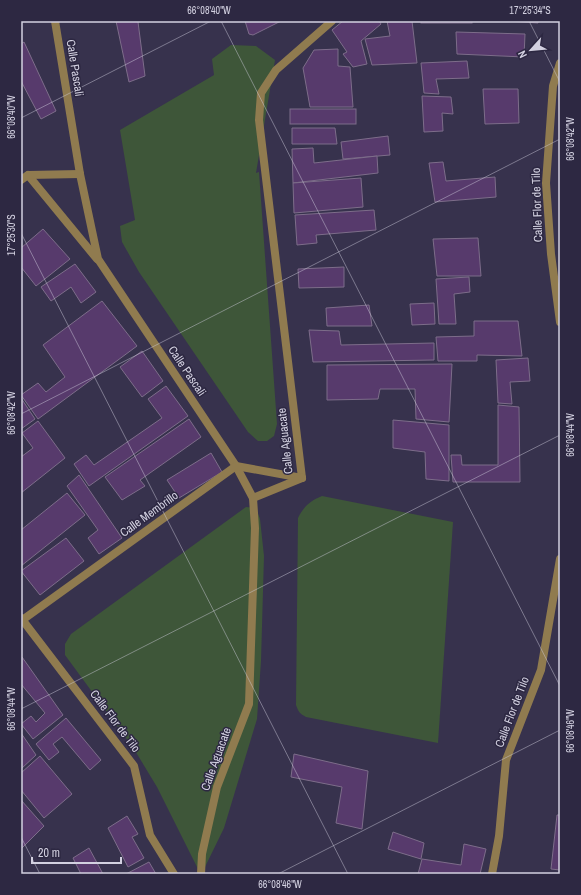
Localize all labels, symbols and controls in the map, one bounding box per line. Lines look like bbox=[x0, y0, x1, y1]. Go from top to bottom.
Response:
text: 66°08'40"W bbox=[187, 4, 231, 17]
text: 17°25'34"S bbox=[509, 4, 551, 17]
north arrow bbox=[511, 30, 551, 70]
street label: Calle Pascali bbox=[63, 38, 87, 98]
text: N bbox=[514, 48, 530, 61]
text: 66°08'40"W bbox=[5, 95, 18, 139]
text: 66°08'42"W bbox=[564, 117, 577, 161]
street label: Calle Flor de Tilo bbox=[528, 167, 546, 243]
text: 17°25'30"S bbox=[5, 214, 18, 256]
street label: Calle Pascali bbox=[164, 343, 210, 399]
text: 66°08'42"W bbox=[5, 391, 18, 435]
street label: Calle Aguacate bbox=[274, 407, 296, 475]
text: 66°08'44"W bbox=[564, 413, 577, 457]
street label: Calle Membrillo bbox=[117, 487, 181, 541]
street label: Calle Flor de Tilo bbox=[491, 674, 533, 750]
street label: Calle Flor de Tilo bbox=[86, 686, 144, 756]
text: 66°08'44"W bbox=[5, 687, 18, 731]
text: 66°08'46"W bbox=[564, 709, 577, 753]
street label: Calle Aguacate bbox=[197, 725, 235, 793]
scale bar bbox=[32, 839, 121, 865]
text: 20 m bbox=[38, 845, 60, 861]
text: 66°08'46"W bbox=[258, 878, 302, 891]

